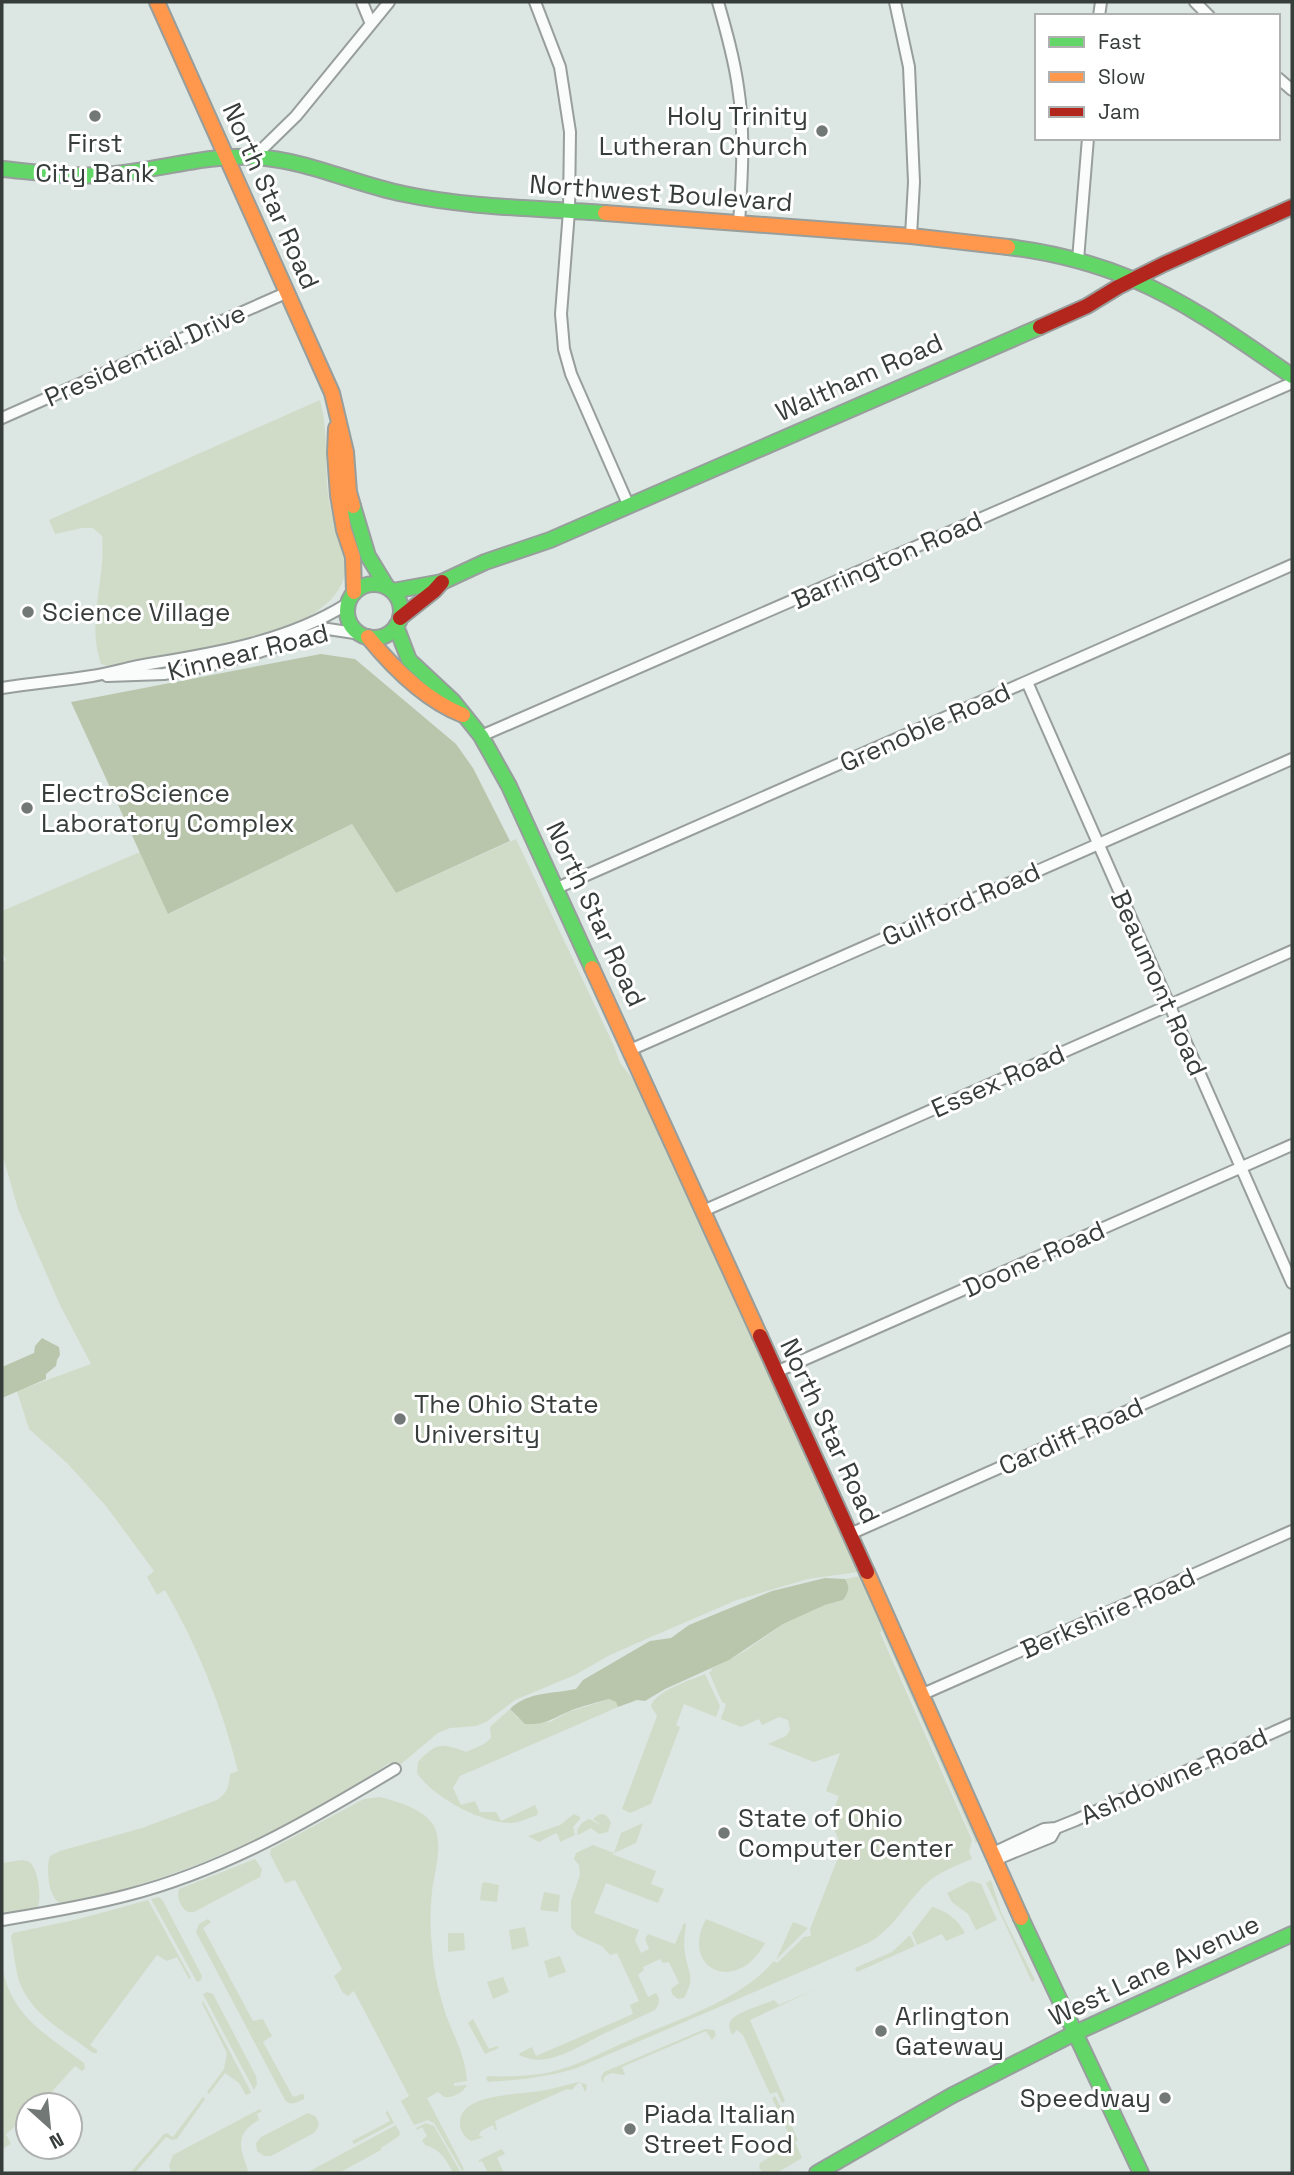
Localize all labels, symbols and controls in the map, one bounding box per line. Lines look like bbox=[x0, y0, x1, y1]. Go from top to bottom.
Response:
legend bbox=[1035, 14, 1280, 140]
text: Fast bbox=[1098, 28, 1142, 55]
text: Slow bbox=[1098, 63, 1146, 90]
street label: North Star Road bbox=[215, 97, 327, 295]
text: Jam bbox=[1098, 98, 1140, 125]
place label: Holy Trinity Lutheran Church bbox=[599, 99, 808, 163]
marker: First City Bank bbox=[87, 108, 103, 124]
marker: Holy Trinity Lutheran Church bbox=[814, 123, 830, 139]
place label: First City Bank bbox=[35, 126, 155, 190]
street label: Northwest Boulevard bbox=[528, 167, 794, 219]
street label: Presidential Drive bbox=[39, 295, 251, 415]
street label: Waltham Road bbox=[770, 325, 948, 429]
street label: Barrington Road bbox=[787, 503, 987, 617]
place label: Science Village bbox=[42, 595, 230, 629]
marker: Science Village bbox=[20, 604, 36, 620]
street label: Kinnear Road bbox=[164, 616, 332, 688]
street label: Grenoble Road bbox=[835, 674, 1015, 780]
place label: ElectroScience Laboratory Complex bbox=[41, 776, 295, 840]
marker: ElectroScience Laboratory Complex bbox=[19, 800, 35, 816]
street label: North Star Road bbox=[538, 816, 654, 1012]
street label: Guilford Road bbox=[877, 854, 1045, 954]
street label: Beaumont Road bbox=[1103, 885, 1215, 1081]
street label: Essex Road bbox=[926, 1036, 1070, 1126]
street label: Doone Road bbox=[958, 1213, 1110, 1305]
street label: North Star Road bbox=[772, 1333, 888, 1529]
place label: The Ohio State University bbox=[414, 1387, 599, 1451]
street label: Cardiff Road bbox=[994, 1389, 1148, 1483]
marker: The Ohio State University bbox=[392, 1411, 408, 1427]
street label: Berkshire Road bbox=[1016, 1559, 1200, 1667]
street label: Ashdowne Road bbox=[1075, 1720, 1273, 1832]
place label: State of Ohio Computer Center bbox=[738, 1801, 954, 1865]
marker: State of Ohio Computer Center bbox=[716, 1825, 732, 1841]
street label: West Lane Avenue bbox=[1043, 1906, 1265, 2034]
place label: Arlington Gateway bbox=[895, 1999, 1010, 2063]
marker: Arlington Gateway bbox=[873, 2023, 889, 2039]
place label: Speedway bbox=[1020, 2081, 1151, 2115]
marker: Speedway bbox=[1157, 2090, 1173, 2106]
north arrow bbox=[14, 2091, 84, 2161]
place label: Piada Italian Street Food bbox=[644, 2097, 796, 2161]
marker: Piada Italian Street Food bbox=[622, 2121, 638, 2137]
text: N bbox=[45, 2127, 68, 2155]

